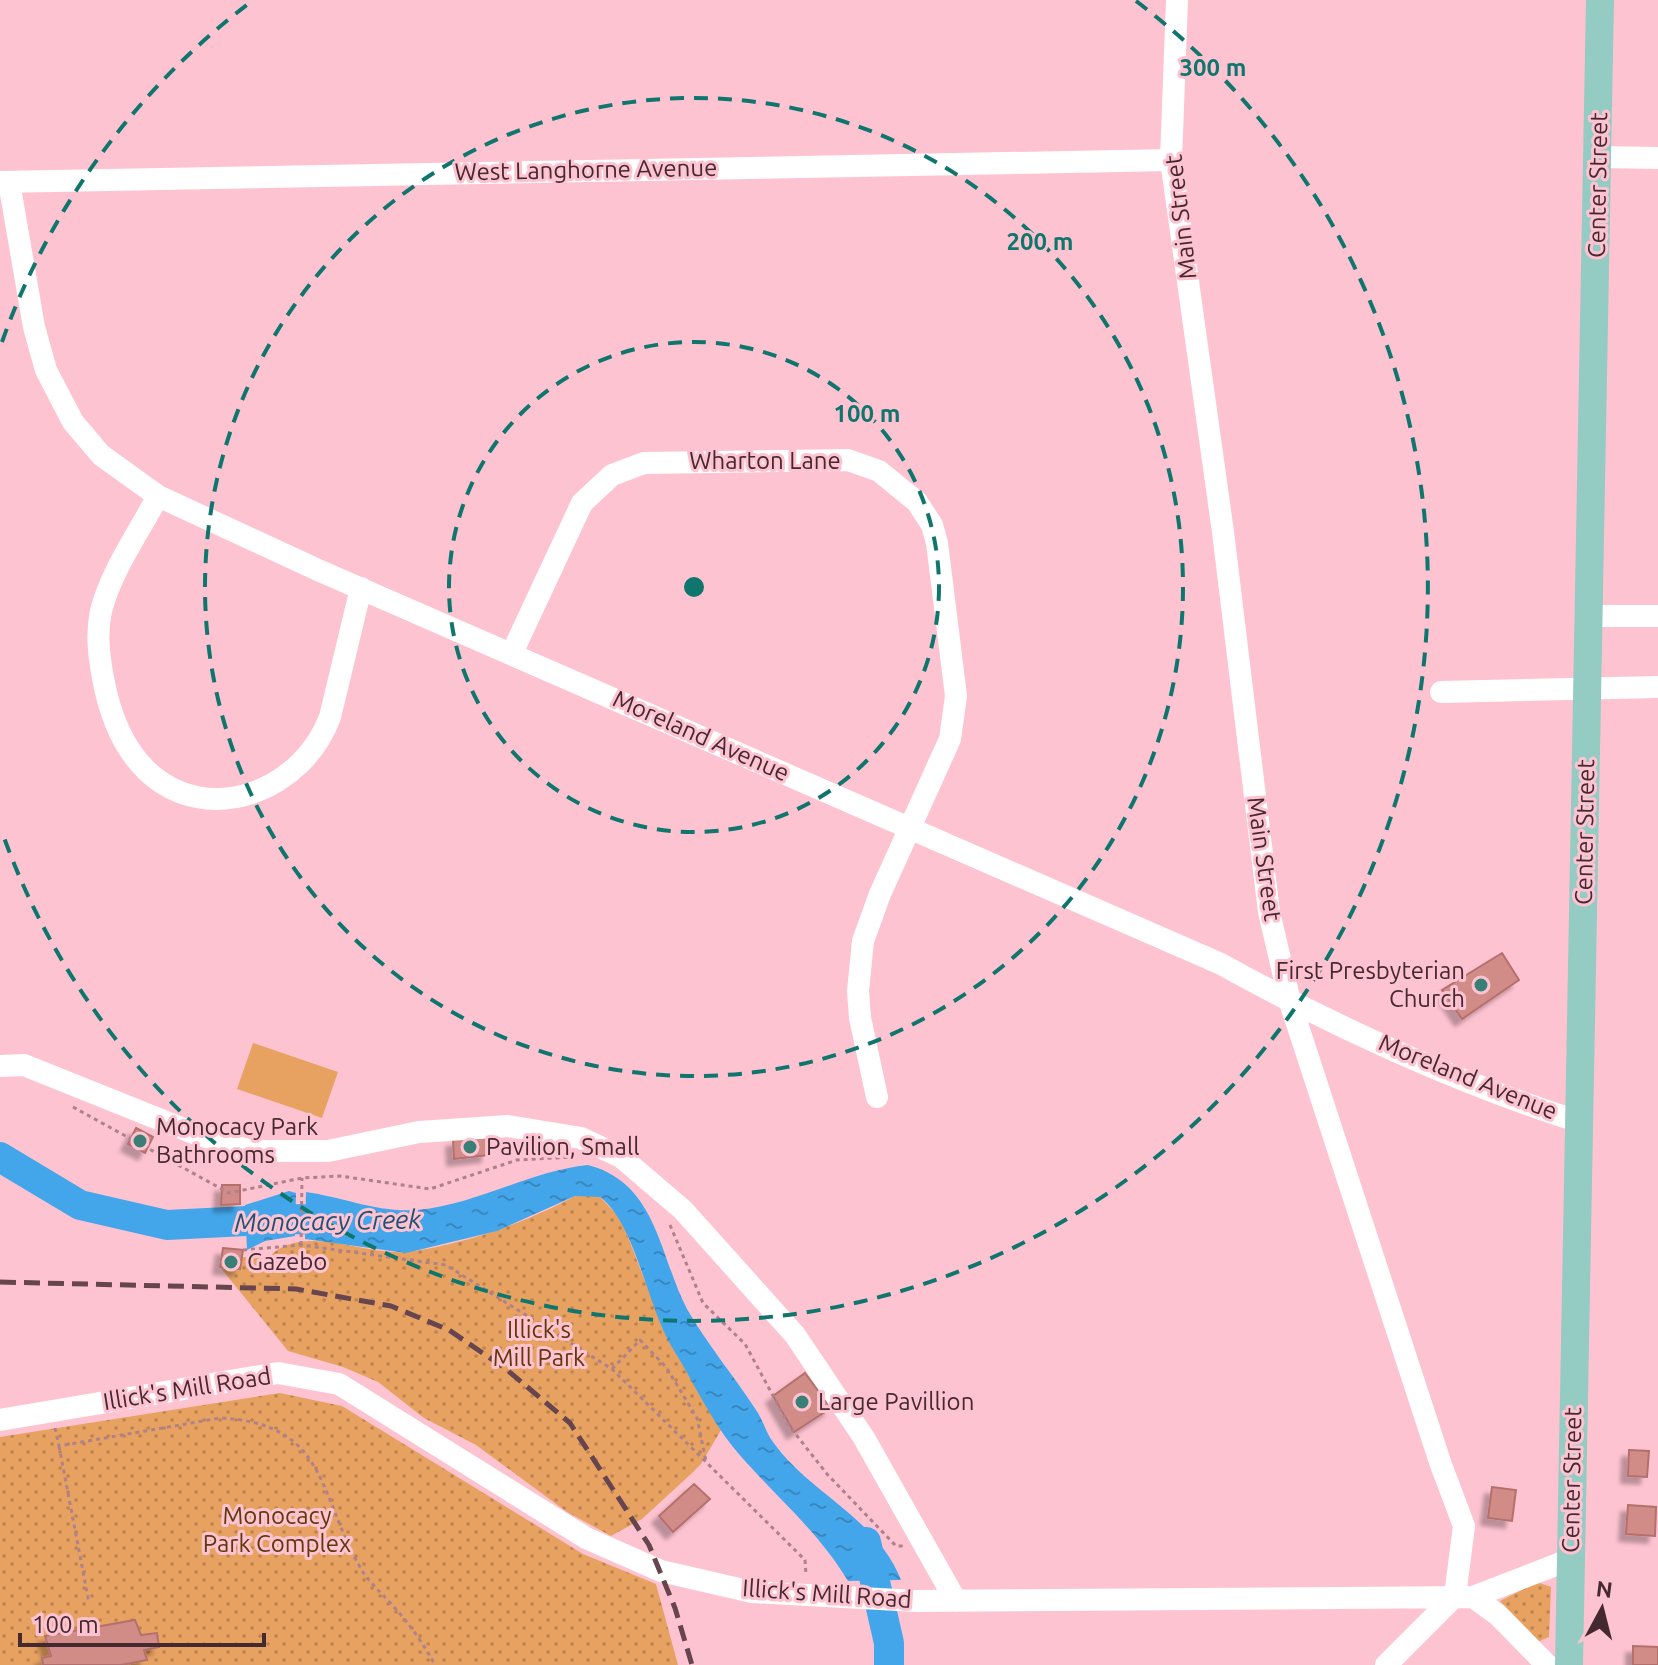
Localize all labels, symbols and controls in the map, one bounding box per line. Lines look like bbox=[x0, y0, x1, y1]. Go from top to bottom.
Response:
text: 300 m bbox=[1180, 54, 1246, 81]
street label: Center Street bbox=[1583, 111, 1612, 258]
street label: Main Street bbox=[1159, 153, 1202, 281]
street label: West Langhorne Avenue bbox=[454, 154, 718, 185]
text: 200 m bbox=[1007, 228, 1073, 255]
text: 100 m bbox=[834, 400, 900, 427]
street label: Wharton Lane bbox=[689, 447, 841, 474]
centre of rings bbox=[680, 573, 708, 601]
street label: Moreland Avenue bbox=[609, 685, 793, 787]
street label: Center Street bbox=[1570, 758, 1599, 905]
street label: Main Street bbox=[1242, 795, 1287, 923]
place label: First Presbyterian Church bbox=[1276, 957, 1465, 1012]
marker: First Presbyterian Church bbox=[1472, 976, 1490, 994]
street label: Moreland Avenue bbox=[1375, 1028, 1561, 1125]
place label: Monocacy Park Bathrooms bbox=[156, 1113, 318, 1168]
marker: Monocacy Park Bathrooms bbox=[131, 1132, 149, 1150]
place label: Pavilion, Small bbox=[486, 1133, 639, 1160]
marker: Pavilion, Small bbox=[461, 1138, 479, 1156]
water label: Monocacy Creek bbox=[234, 1204, 422, 1237]
place label: Gazebo bbox=[247, 1248, 327, 1275]
marker: Gazebo bbox=[222, 1253, 240, 1271]
park label: Illick's Mill Park bbox=[493, 1316, 585, 1371]
street label: Illick's Mill Road bbox=[101, 1362, 273, 1415]
place label: Large Pavillion bbox=[818, 1388, 974, 1415]
marker: Large Pavillion bbox=[793, 1393, 811, 1411]
street label: Center Street bbox=[1557, 1406, 1586, 1553]
park label: Monocacy Park Complex bbox=[203, 1502, 351, 1557]
north arrow bbox=[1562, 1569, 1642, 1649]
street label: Illick's Mill Road bbox=[741, 1574, 913, 1613]
text: N bbox=[1595, 1575, 1614, 1602]
scale bar bbox=[20, 1597, 264, 1647]
text: 100 m bbox=[32, 1611, 99, 1638]

